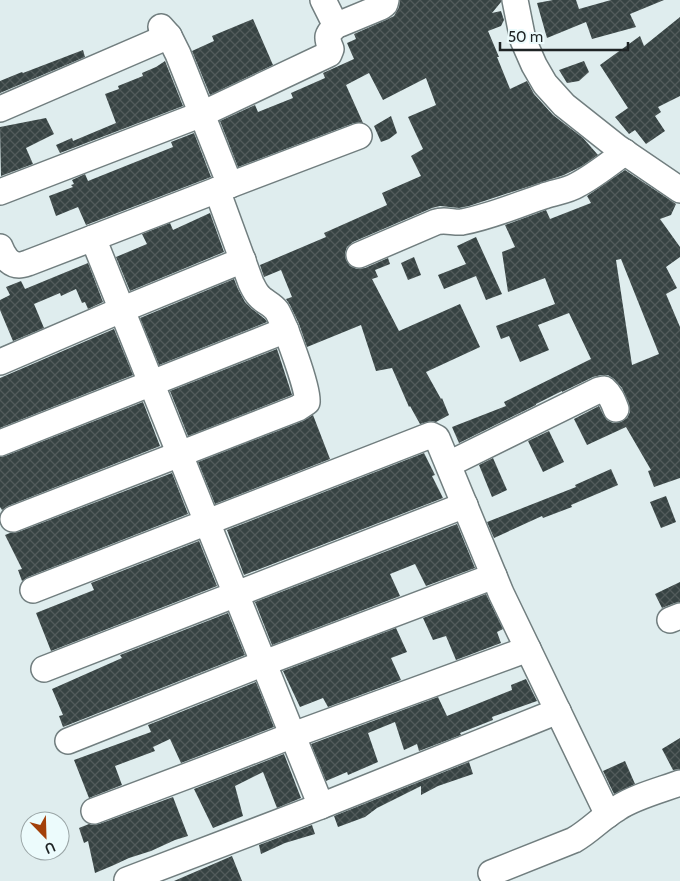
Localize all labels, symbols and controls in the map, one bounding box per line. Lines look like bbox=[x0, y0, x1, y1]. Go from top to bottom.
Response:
scale bar bbox=[500, 20, 628, 52]
text: 50 m bbox=[508, 28, 543, 46]
north arrow bbox=[20, 811, 70, 861]
text: U bbox=[42, 838, 58, 858]

